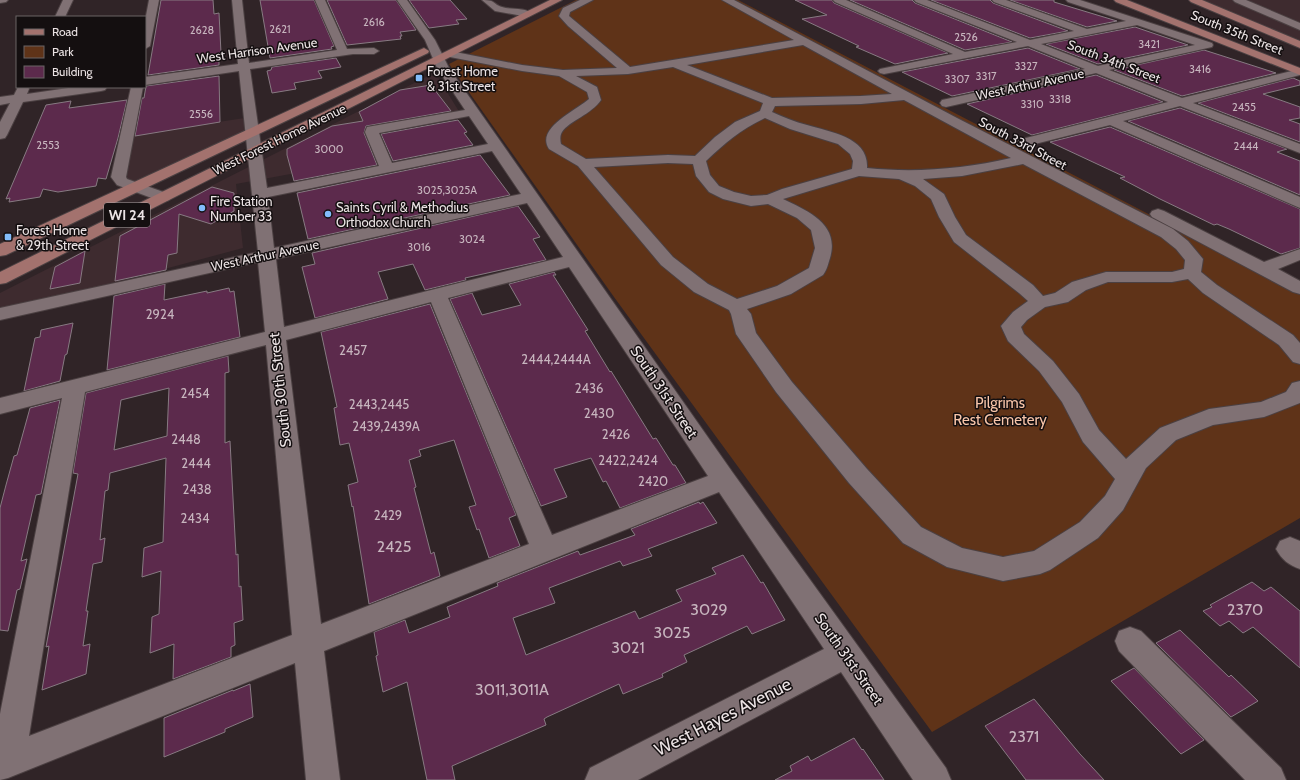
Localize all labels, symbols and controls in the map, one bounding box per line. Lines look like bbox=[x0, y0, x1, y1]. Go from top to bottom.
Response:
street label: South 35th Street bbox=[1189, 6, 1286, 58]
house number: 2616 bbox=[363, 15, 385, 29]
legend bbox=[16, 16, 146, 88]
house number: 2621 bbox=[269, 22, 291, 36]
house number: 2628 bbox=[190, 23, 214, 37]
text: Road bbox=[52, 24, 78, 39]
house number: 2526 bbox=[954, 30, 978, 44]
street label: West Harrison Avenue bbox=[196, 34, 319, 66]
street label: South 34th Street bbox=[1065, 36, 1163, 86]
house number: 3421 bbox=[1138, 37, 1160, 51]
text: Park bbox=[52, 44, 74, 59]
house number: 3327 bbox=[1014, 59, 1038, 73]
house number: 3416 bbox=[1189, 62, 1211, 76]
place label: Forest Home & 31st Street bbox=[427, 63, 498, 94]
text: Building bbox=[52, 64, 94, 79]
street label: West Arthur Avenue bbox=[975, 65, 1086, 103]
house number: 3317 bbox=[975, 69, 997, 83]
house number: 3307 bbox=[945, 72, 970, 86]
marker: Forest Home & 31st Street bbox=[414, 73, 424, 83]
house number: 3318 bbox=[1049, 92, 1071, 106]
house number: 3310 bbox=[1020, 97, 1044, 111]
street label: West Forest Home Avenue bbox=[210, 100, 348, 178]
house number: 2455 bbox=[1232, 100, 1256, 114]
house number: 2556 bbox=[189, 107, 213, 121]
street label: South 33rd Street bbox=[976, 113, 1070, 173]
house number: 2553 bbox=[36, 138, 60, 152]
house number: 2444 bbox=[1234, 139, 1259, 153]
house number: 3000 bbox=[315, 142, 344, 156]
house number: 3025,3025A bbox=[417, 183, 477, 197]
place label: Fire Station Number 33 bbox=[210, 193, 272, 224]
place label: Saints Cyril & Methodius Orthodox Church bbox=[336, 199, 469, 230]
road number: WI 24 bbox=[104, 203, 150, 227]
marker: Fire Station Number 33 bbox=[197, 203, 207, 213]
marker: Saints Cyril & Methodius Orthodox Church bbox=[323, 209, 333, 219]
place label: Forest Home & 29th Street bbox=[16, 222, 89, 253]
marker: Forest Home & 29th Street bbox=[3, 232, 13, 242]
house number: 3024 bbox=[459, 232, 486, 246]
street label: West Arthur Avenue bbox=[210, 236, 321, 274]
house number: 3016 bbox=[407, 240, 431, 254]
house number: 2924 bbox=[146, 306, 175, 322]
street label: South 30th Street bbox=[265, 332, 295, 448]
house number: 2457 bbox=[339, 342, 367, 358]
street label: South 31st Street bbox=[626, 342, 702, 442]
house number: 2444,2444A bbox=[521, 351, 591, 367]
house number: 2436 bbox=[575, 380, 603, 396]
house number: 2454 bbox=[181, 385, 210, 401]
park label: Pilgrims Rest Cemetery bbox=[953, 394, 1047, 429]
house number: 2443,2445 bbox=[349, 396, 409, 412]
house number: 2430 bbox=[584, 405, 614, 421]
house number: 2439,2439A bbox=[352, 418, 420, 434]
house number: 2426 bbox=[602, 426, 630, 442]
house number: 2448 bbox=[171, 431, 201, 447]
house number: 2422,2424 bbox=[598, 452, 658, 468]
house number: 2444 bbox=[181, 455, 211, 471]
house number: 2420 bbox=[638, 473, 668, 489]
house number: 2438 bbox=[182, 481, 212, 497]
house number: 2429 bbox=[374, 507, 402, 523]
house number: 2434 bbox=[181, 510, 210, 526]
house number: 2425 bbox=[377, 537, 411, 556]
house number: 3029 bbox=[690, 600, 728, 619]
house number: 2370 bbox=[1227, 600, 1263, 619]
street label: South 31st Street bbox=[811, 610, 887, 708]
house number: 3025 bbox=[654, 623, 690, 642]
house number: 3021 bbox=[611, 638, 645, 657]
street label: West Hayes Avenue bbox=[651, 673, 795, 761]
house number: 3011,3011A bbox=[475, 680, 549, 699]
house number: 2371 bbox=[1009, 727, 1039, 746]

